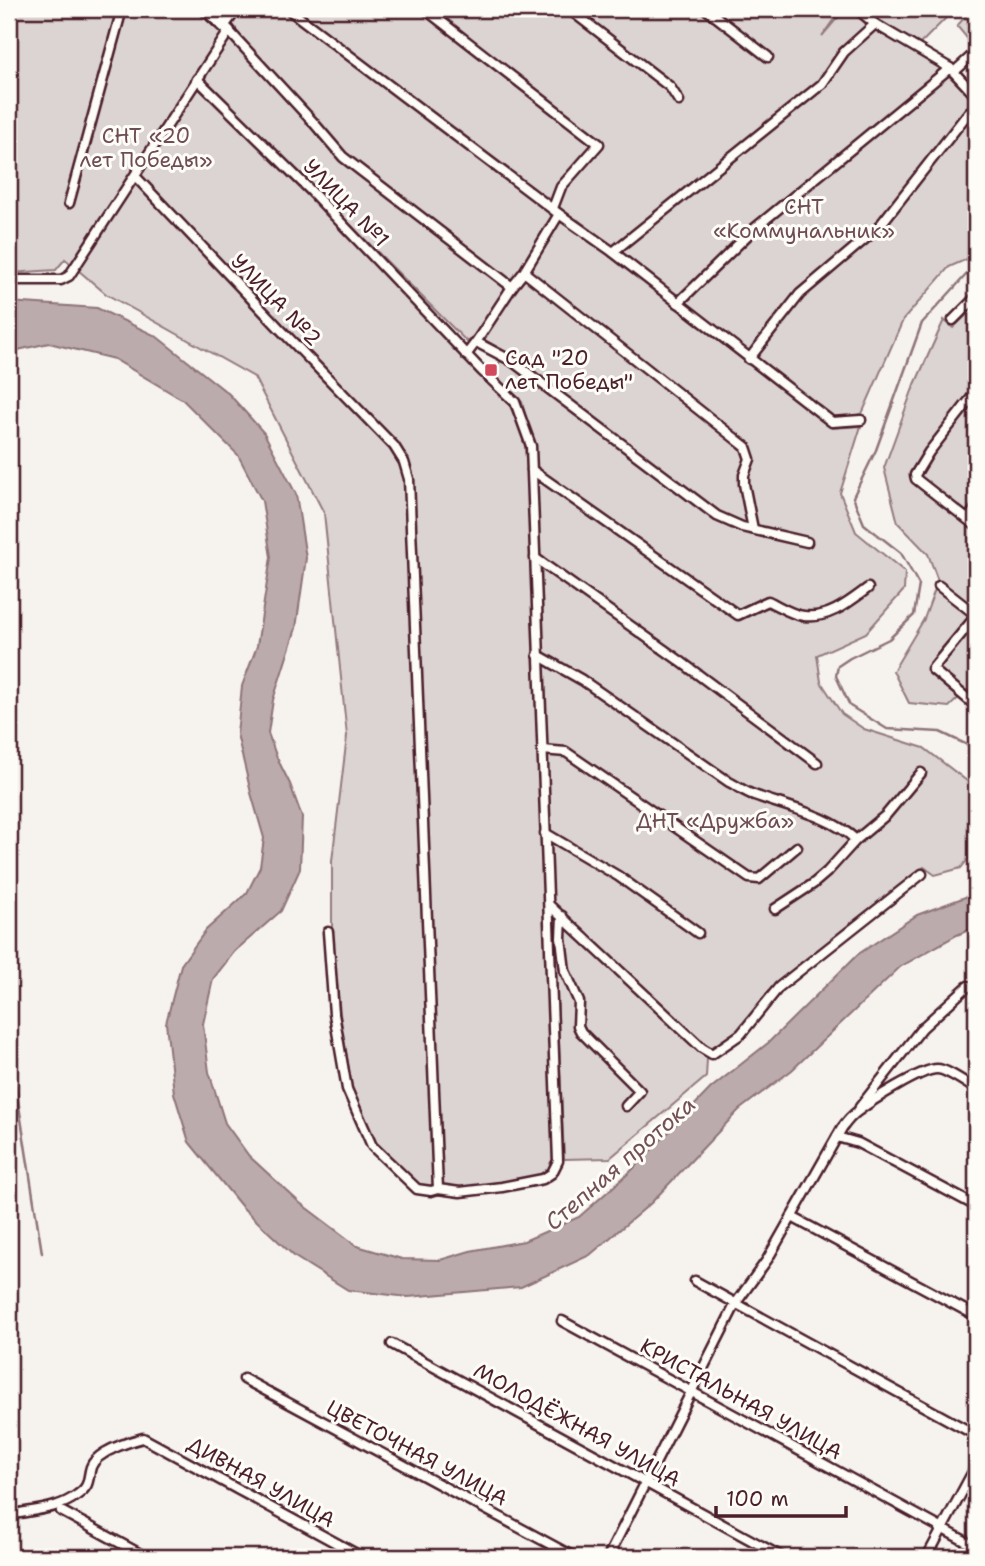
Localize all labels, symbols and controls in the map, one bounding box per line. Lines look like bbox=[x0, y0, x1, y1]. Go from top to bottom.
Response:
park label: СНТ «20 лет Победы» bbox=[80, 122, 212, 174]
street label: УЛИЦА №1 bbox=[297, 153, 395, 253]
park label: СНТ «Коммунальник» bbox=[713, 193, 895, 245]
street label: УЛИЦА №2 bbox=[225, 248, 327, 352]
place label: Сад "20 лет Победы" bbox=[505, 344, 633, 396]
marker: Сад "20 лет Победы" bbox=[483, 362, 499, 378]
park label: ДНТ «Дружба» bbox=[636, 807, 794, 835]
water label: Степная протока bbox=[538, 1089, 702, 1237]
street label: КРИСТАЛЬНАЯ УЛИЦА bbox=[635, 1332, 847, 1466]
street label: МОЛОДЁЖНАЯ УЛИЦА bbox=[469, 1356, 685, 1494]
street label: ЦВЕТОЧНАЯ УЛИЦА bbox=[322, 1393, 512, 1513]
street label: ДИВНАЯ УЛИЦА bbox=[182, 1430, 340, 1534]
scale bar bbox=[716, 1475, 845, 1519]
text: 100 m bbox=[726, 1485, 789, 1513]

